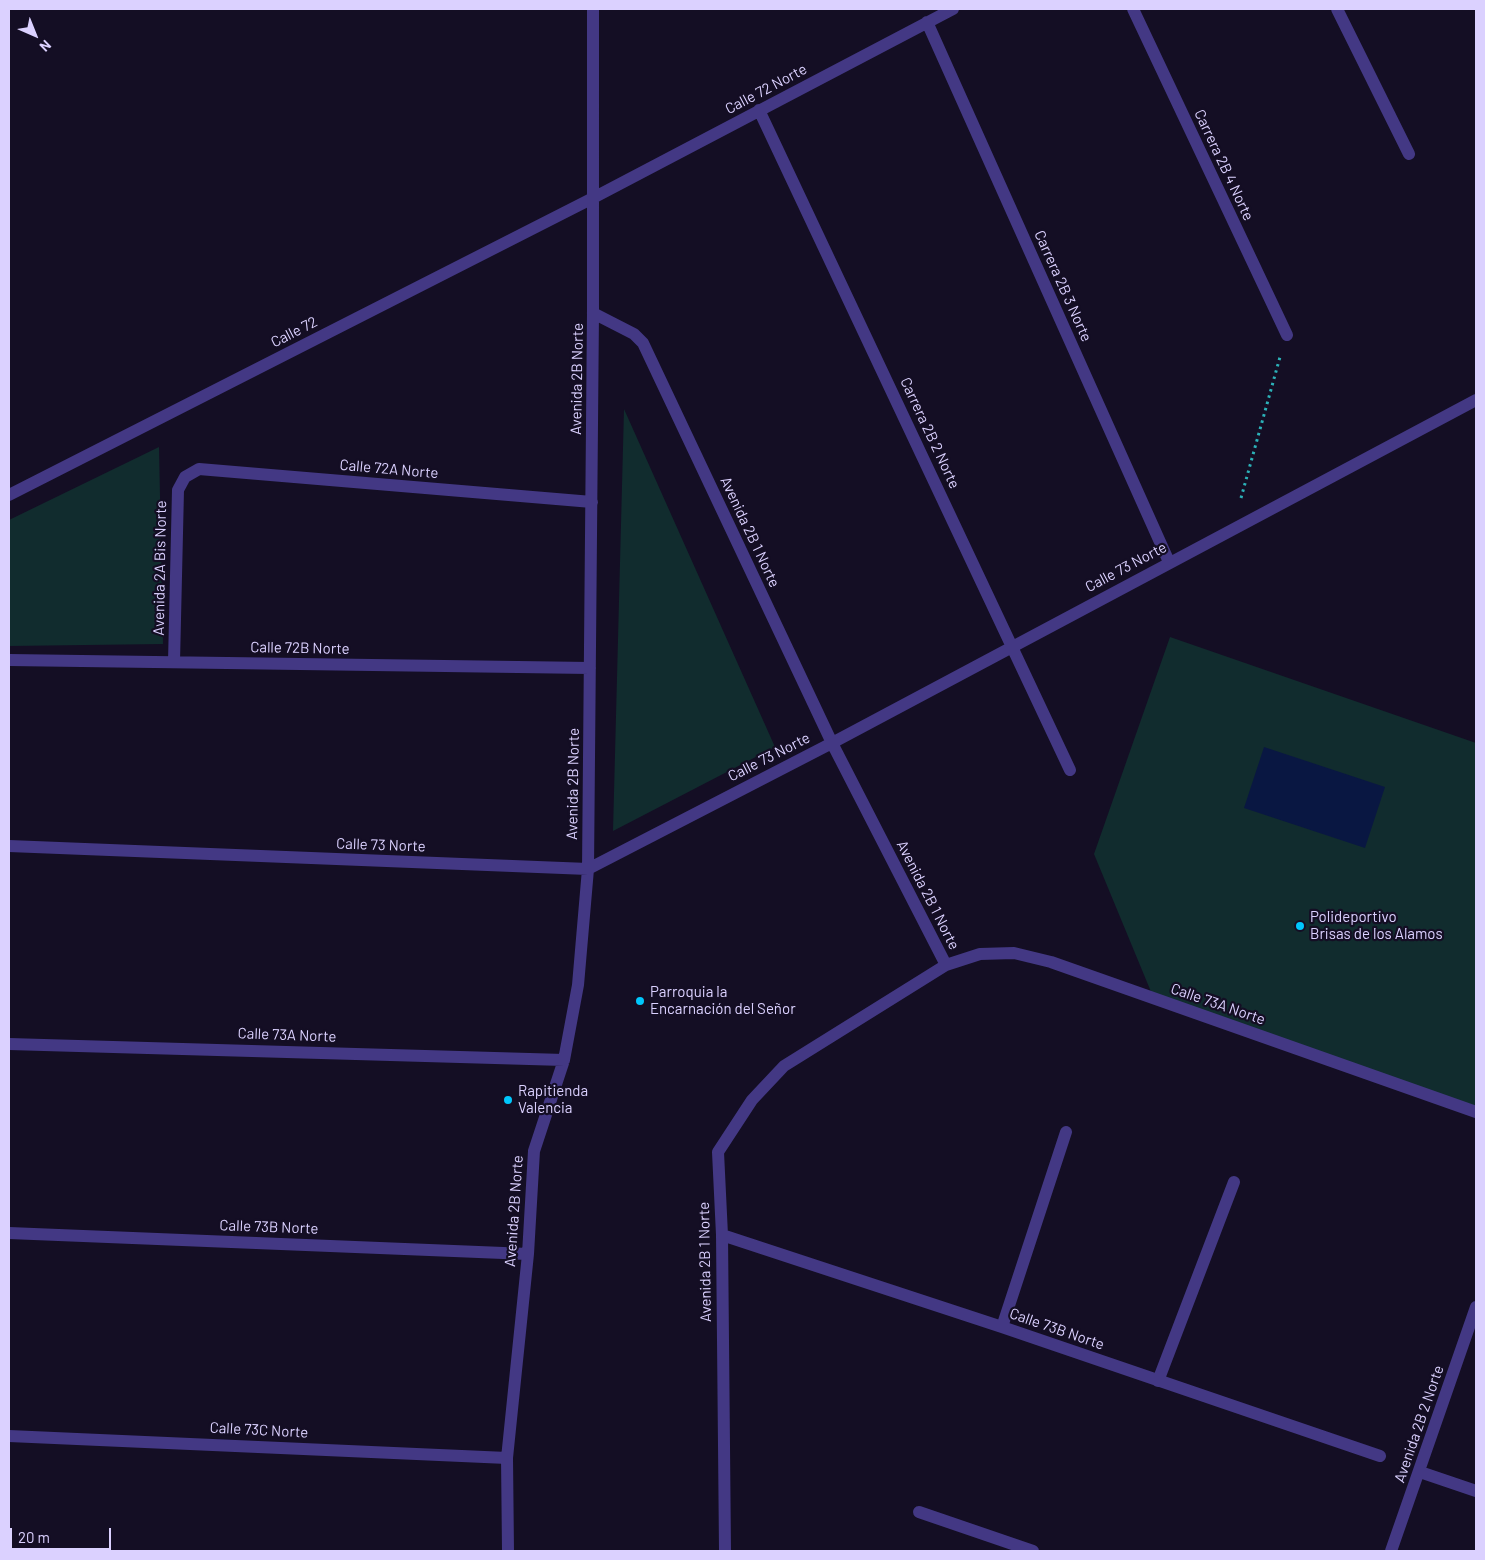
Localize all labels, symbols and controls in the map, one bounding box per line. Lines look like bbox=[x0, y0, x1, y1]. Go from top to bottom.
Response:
north arrow bbox=[10, 10, 60, 60]
text: N bbox=[37, 37, 55, 55]
street label: Calle 72 Norte bbox=[722, 60, 810, 118]
street label: Carrera 2B 4 Norte bbox=[1190, 107, 1258, 223]
street label: Carrera 2B 3 Norte bbox=[1030, 228, 1096, 344]
street label: Calle 72 bbox=[268, 313, 320, 351]
street label: Avenida 2B Norte bbox=[567, 323, 587, 435]
street label: Carrera 2B 2 Norte bbox=[896, 375, 964, 491]
street label: Calle 72A Norte bbox=[339, 456, 439, 482]
street label: Avenida 2B 1 Norte bbox=[716, 474, 784, 590]
street label: Avenida 2A Bis Norte bbox=[150, 500, 170, 636]
street label: Calle 73 Norte bbox=[1082, 538, 1170, 596]
street label: Calle 72B Norte bbox=[250, 638, 350, 658]
street label: Avenida 2B Norte bbox=[563, 728, 583, 840]
street label: Calle 73 Norte bbox=[725, 729, 813, 785]
street label: Calle 73 Norte bbox=[336, 834, 426, 856]
street label: Avenida 2B 1 Norte bbox=[893, 837, 963, 953]
place label: Polideportivo Brisas de los Alamos bbox=[1310, 908, 1443, 943]
marker: Polideportivo Brisas de los Alamos bbox=[1294, 920, 1306, 932]
street label: Calle 73A Norte bbox=[1168, 979, 1268, 1029]
place label: Parroquia la Encarnación del Señor bbox=[650, 983, 796, 1018]
marker: Parroquia la Encarnación del Señor bbox=[634, 995, 646, 1007]
street label: Calle 73A Norte bbox=[237, 1024, 337, 1046]
place label: Rapitienda Valencia bbox=[518, 1082, 588, 1117]
marker: Rapitienda Valencia bbox=[502, 1094, 514, 1106]
street label: Avenida 2B Norte bbox=[501, 1155, 527, 1267]
street label: Avenida 2B 1 Norte bbox=[695, 1202, 715, 1322]
street label: Calle 73B Norte bbox=[219, 1216, 319, 1238]
street label: Calle 73B Norte bbox=[1007, 1304, 1107, 1354]
street label: Avenida 2B 2 Norte bbox=[1390, 1363, 1448, 1485]
street label: Calle 73C Norte bbox=[209, 1418, 309, 1442]
scale bar bbox=[12, 1518, 114, 1550]
text: 20 m bbox=[18, 1528, 50, 1546]

